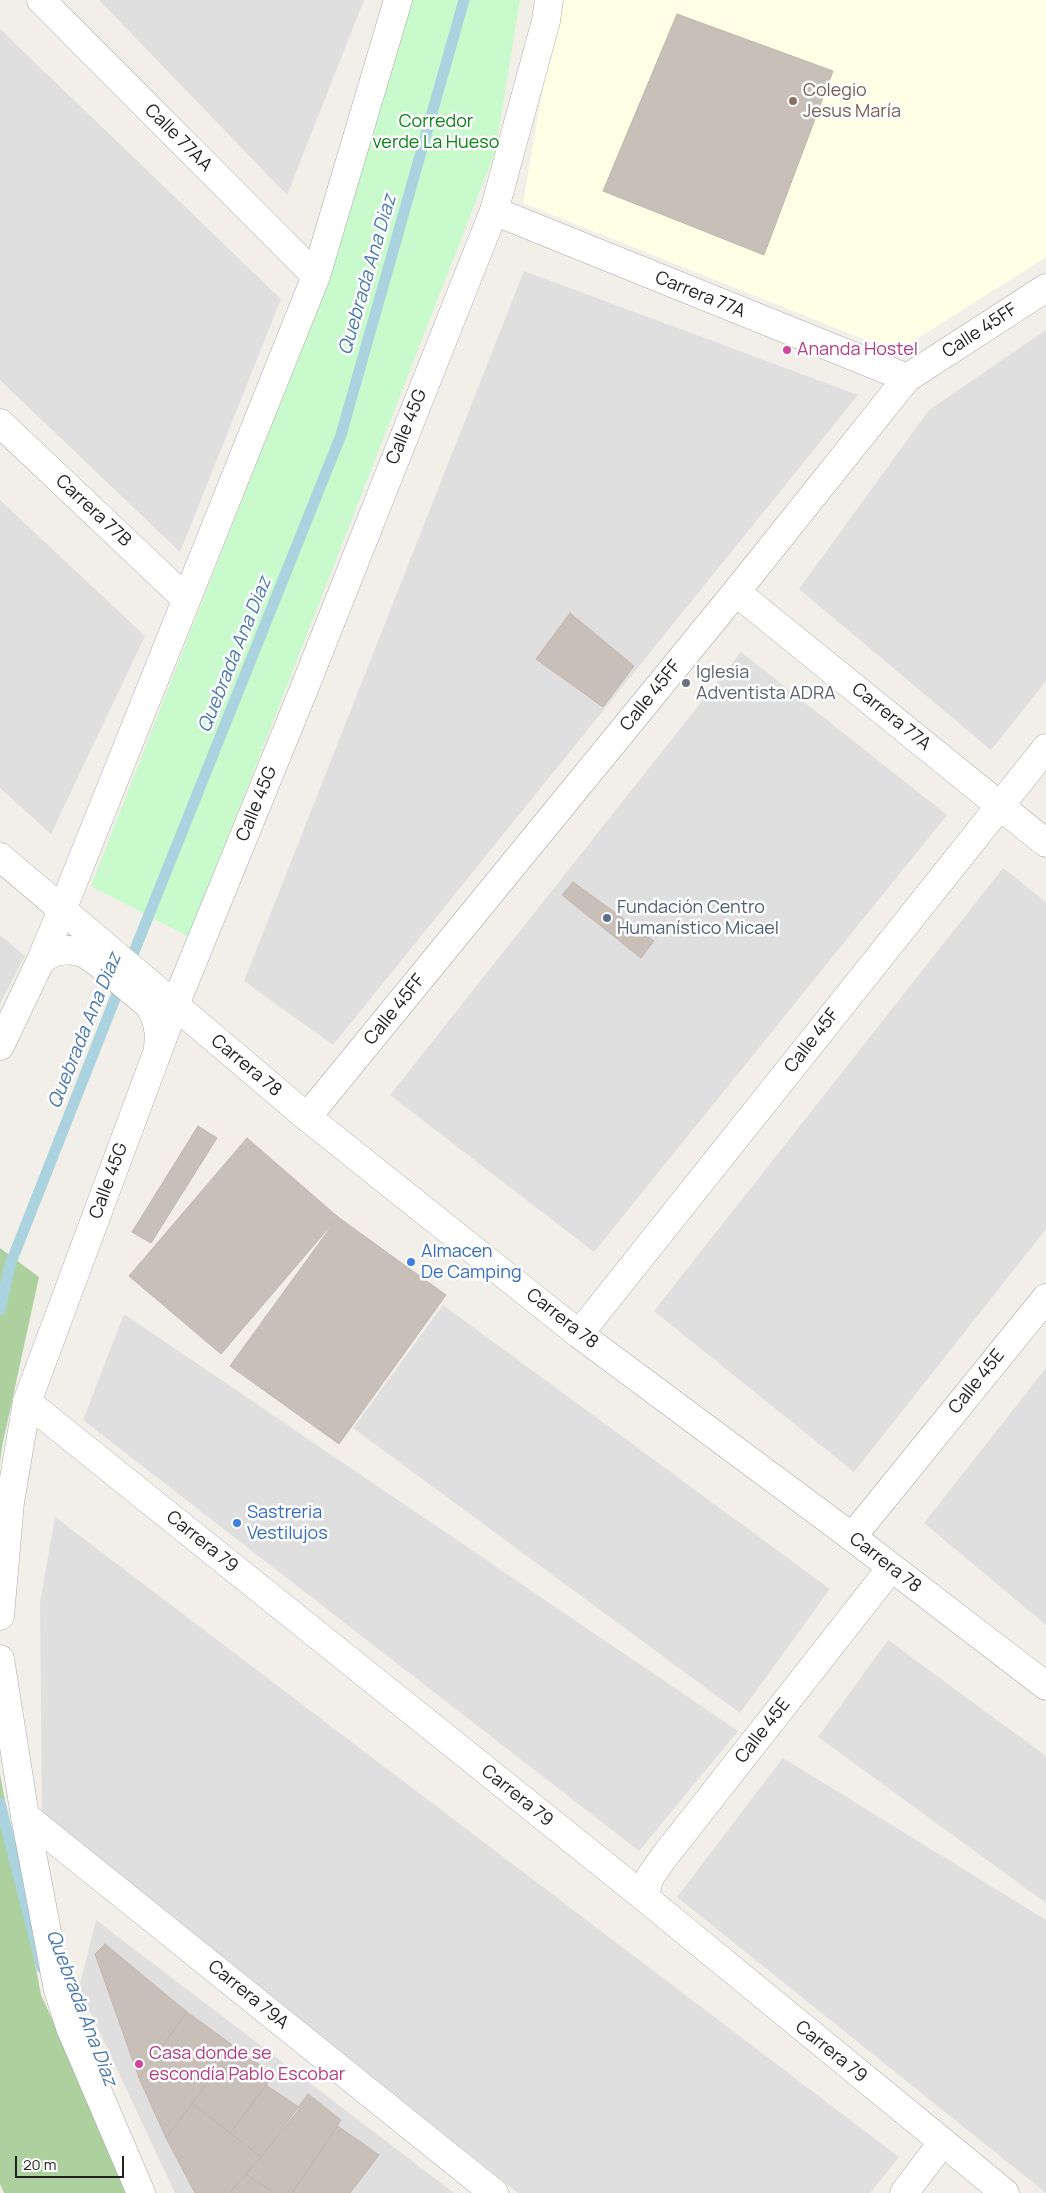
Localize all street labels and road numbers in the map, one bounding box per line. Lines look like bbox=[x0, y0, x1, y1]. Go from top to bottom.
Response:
street label: Calle 77AA bbox=[140, 100, 216, 176]
street label: Carrera 77A bbox=[652, 267, 748, 323]
street label: Calle 45FF bbox=[939, 299, 1021, 363]
street label: Calle 45G bbox=[382, 386, 432, 468]
street label: Carrera 77B bbox=[51, 471, 135, 551]
street label: Calle 45FF bbox=[616, 656, 686, 736]
street label: Carrera 77A bbox=[847, 679, 935, 755]
street label: Calle 45G bbox=[232, 763, 282, 845]
street label: Calle 45FF bbox=[360, 970, 430, 1050]
street label: Calle 45F bbox=[780, 1005, 844, 1077]
street label: Carrera 78 bbox=[206, 1030, 286, 1102]
street label: Calle 45G bbox=[85, 1140, 133, 1222]
street label: Carrera 78 bbox=[522, 1284, 602, 1354]
street label: Calle 45E bbox=[944, 1345, 1010, 1419]
street label: Carrera 79 bbox=[162, 1507, 242, 1577]
street label: Carrera 78 bbox=[845, 1528, 925, 1598]
street label: Calle 45E bbox=[731, 1694, 795, 1768]
street label: Carrera 79 bbox=[477, 1761, 557, 1831]
street label: Carrera 79A bbox=[203, 1956, 293, 2034]
street label: Carrera 79 bbox=[791, 2017, 871, 2087]

